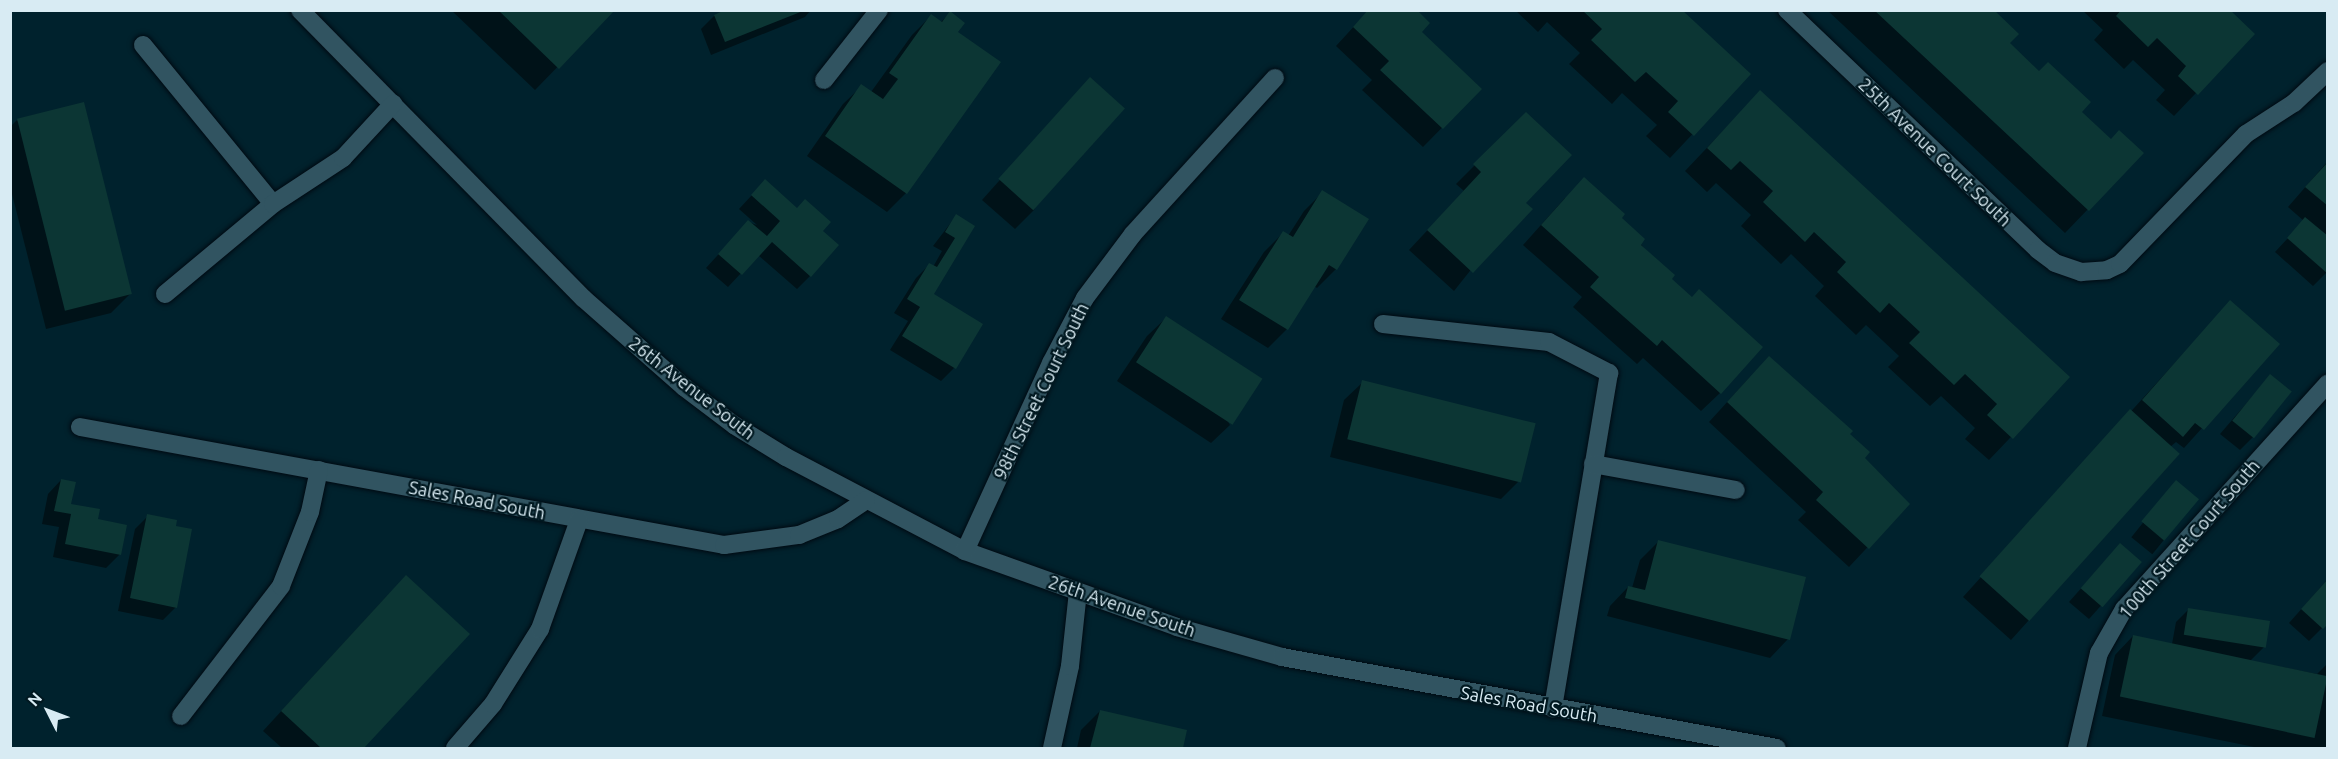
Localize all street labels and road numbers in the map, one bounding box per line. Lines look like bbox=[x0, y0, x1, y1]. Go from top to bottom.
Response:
street label: 25th Avenue Court South bbox=[1854, 73, 2016, 231]
street label: 98th Street Court South bbox=[989, 299, 1093, 483]
street label: 26th Avenue South bbox=[625, 332, 759, 444]
street label: 100th Street Court South bbox=[2114, 455, 2264, 623]
street label: Sales Road South bbox=[407, 476, 547, 524]
street label: 26th Avenue South bbox=[1046, 571, 1198, 641]
street label: Sales Road South bbox=[1459, 681, 1599, 727]

